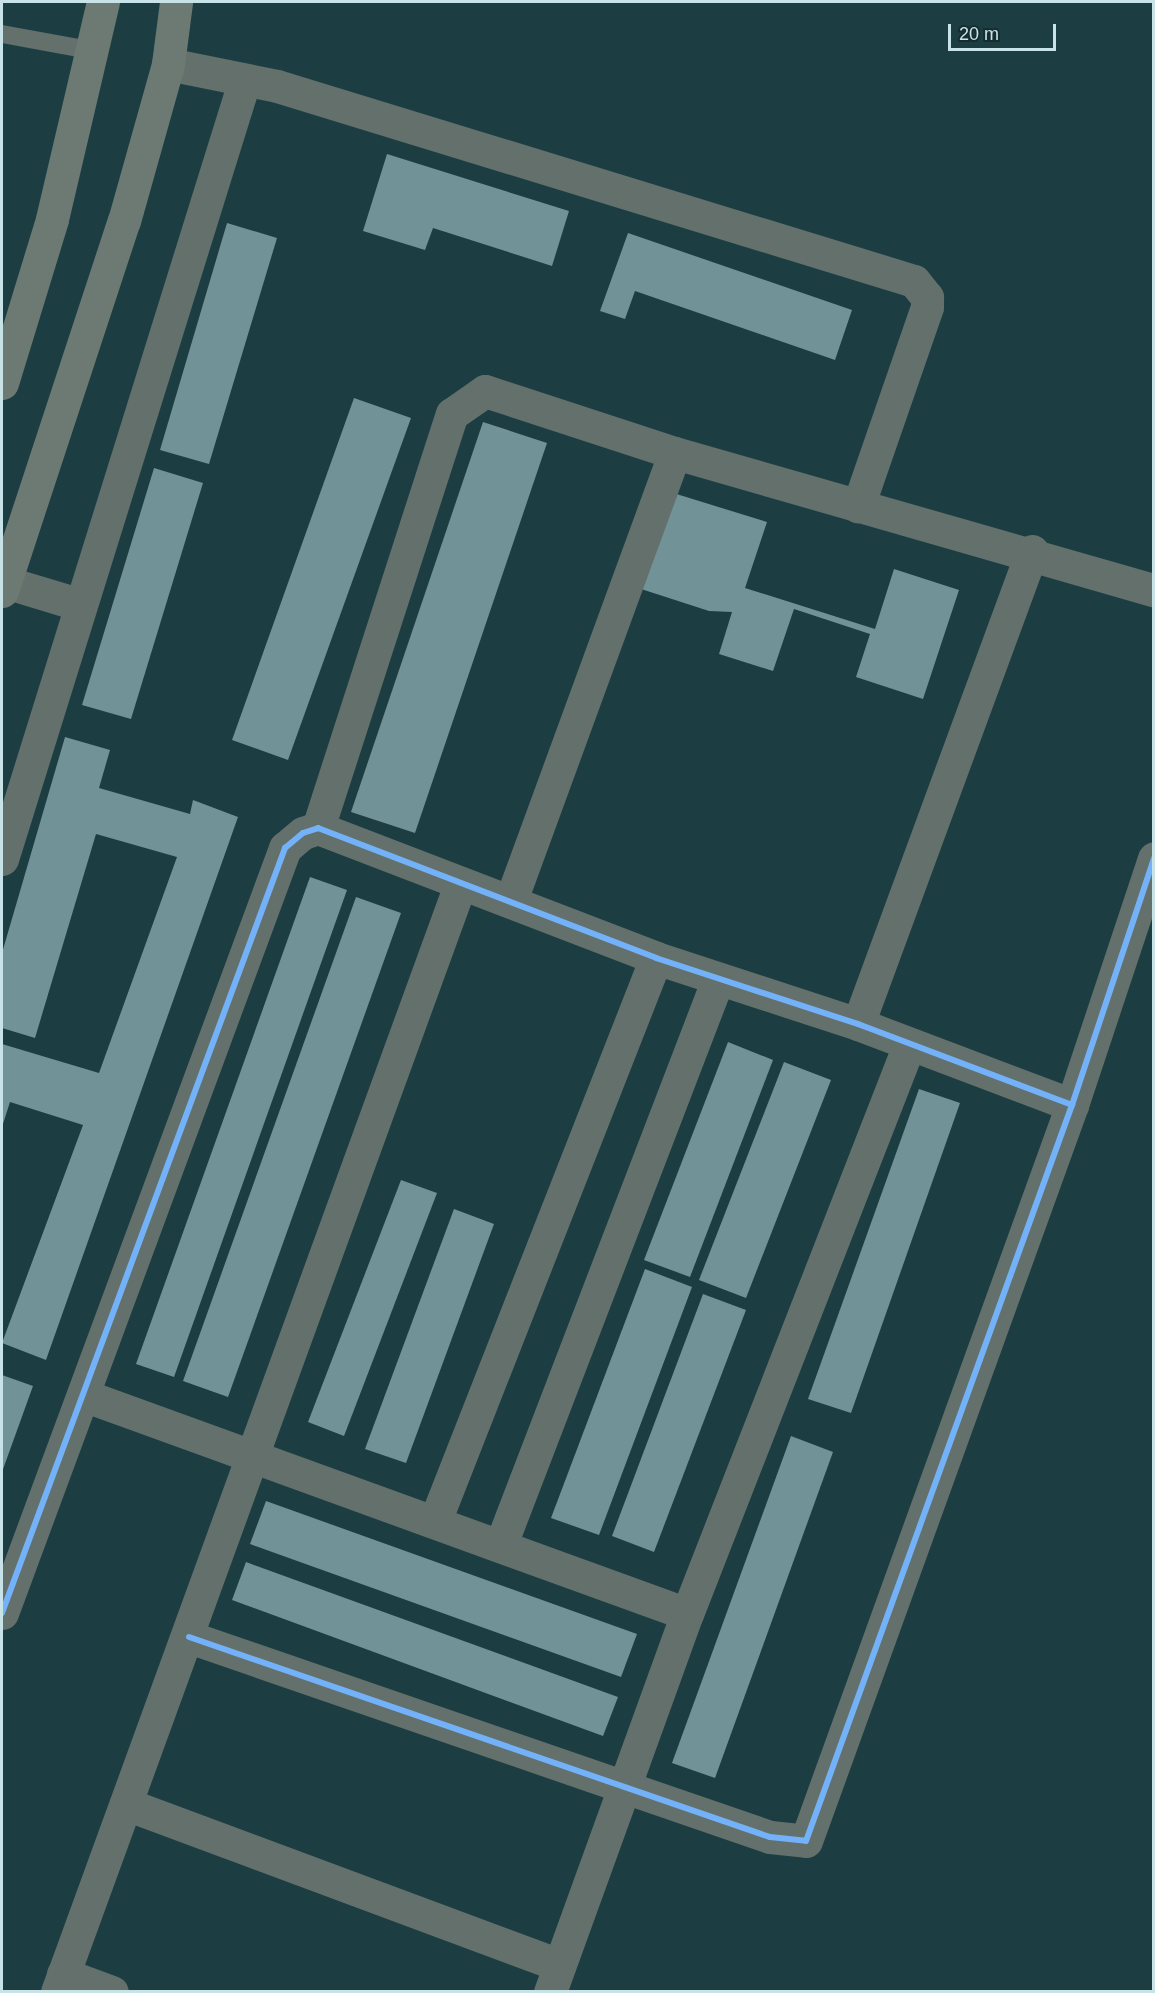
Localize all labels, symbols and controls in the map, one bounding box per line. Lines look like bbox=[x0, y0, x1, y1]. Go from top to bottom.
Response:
scale bar bbox=[951, 12, 1059, 50]
text: 20 m bbox=[959, 24, 999, 44]

